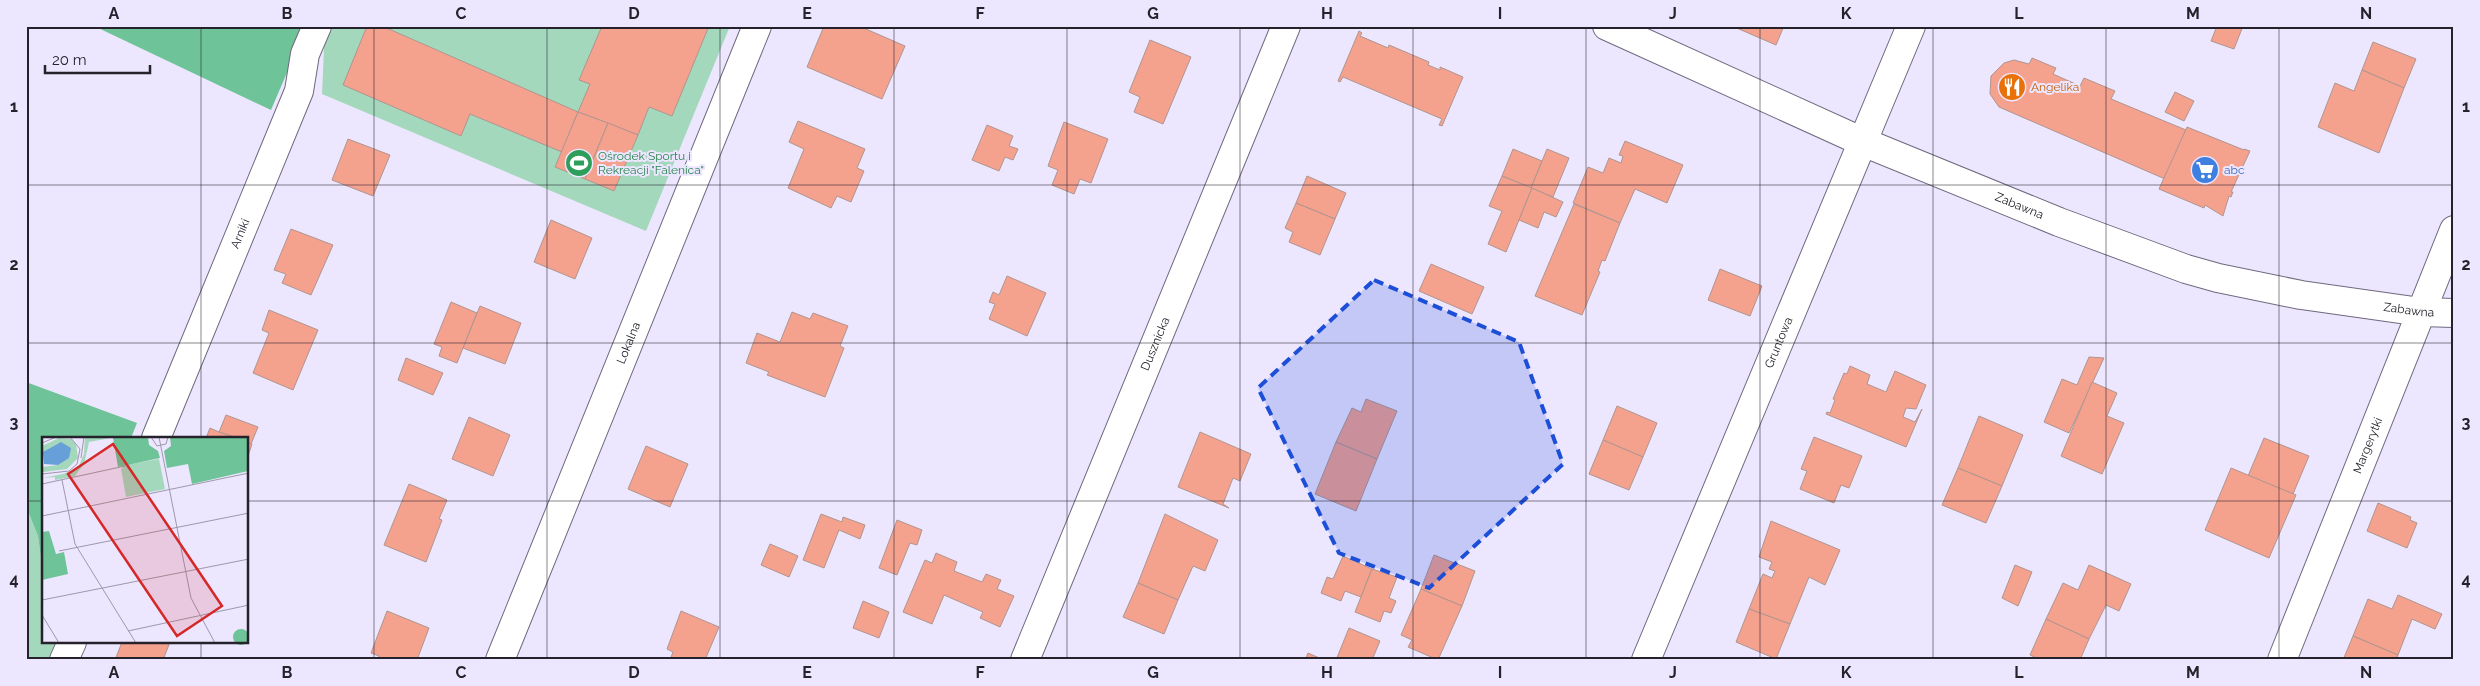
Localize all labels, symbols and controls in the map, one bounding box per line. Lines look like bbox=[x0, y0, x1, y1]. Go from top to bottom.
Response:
text: A bbox=[109, 4, 120, 23]
text: B bbox=[282, 4, 293, 23]
text: C bbox=[456, 4, 467, 23]
text: D bbox=[628, 4, 640, 23]
text: E bbox=[802, 4, 812, 23]
text: F bbox=[975, 4, 985, 23]
text: G bbox=[1147, 4, 1159, 23]
text: H bbox=[1321, 4, 1333, 23]
text: I bbox=[1498, 4, 1502, 23]
text: J bbox=[1669, 4, 1677, 23]
text: K bbox=[1841, 4, 1852, 23]
text: L bbox=[2014, 4, 2024, 23]
text: M bbox=[2186, 4, 2200, 23]
text: N bbox=[2360, 4, 2372, 23]
scale bar bbox=[45, 42, 150, 74]
text: 20 m bbox=[52, 51, 87, 69]
restaurant icon: Angelika bbox=[1997, 72, 2027, 102]
place label: Angelika bbox=[2031, 80, 2079, 94]
text: 1 bbox=[10, 97, 18, 116]
text: 1 bbox=[2462, 97, 2470, 116]
sports icon: Ośrodek Sportu i Rekreacji "Falenica" bbox=[564, 148, 594, 178]
place label: Ośrodek Sportu i Rekreacji "Falenica" bbox=[598, 149, 704, 177]
supermarket icon: abc bbox=[2190, 155, 2220, 185]
place label: abc bbox=[2224, 163, 2245, 177]
street label: Zabawna bbox=[1993, 190, 2046, 222]
street label: Arniki bbox=[228, 217, 253, 251]
text: 2 bbox=[9, 255, 19, 274]
text: 2 bbox=[2461, 255, 2471, 274]
street label: Zabawna bbox=[2382, 300, 2434, 319]
street label: Dusznicka bbox=[1138, 315, 1172, 373]
street label: Gruntowa bbox=[1762, 315, 1796, 370]
street label: Lokalna bbox=[614, 320, 643, 366]
text: 3 bbox=[10, 413, 19, 432]
text: 3 bbox=[2462, 413, 2471, 432]
street label: Margerytki bbox=[2350, 415, 2385, 476]
inset map bbox=[42, 437, 249, 644]
text: 4 bbox=[9, 570, 19, 589]
text: 4 bbox=[2461, 570, 2471, 589]
text: A bbox=[109, 663, 120, 682]
text: B bbox=[282, 663, 293, 682]
text: C bbox=[456, 663, 467, 682]
text: D bbox=[628, 663, 640, 682]
text: E bbox=[802, 663, 812, 682]
text: F bbox=[975, 663, 985, 682]
text: G bbox=[1147, 663, 1159, 682]
text: H bbox=[1321, 663, 1333, 682]
text: I bbox=[1498, 663, 1502, 682]
text: J bbox=[1669, 663, 1677, 682]
text: K bbox=[1841, 663, 1852, 682]
text: L bbox=[2014, 663, 2024, 682]
text: M bbox=[2186, 663, 2200, 682]
text: N bbox=[2360, 663, 2372, 682]

